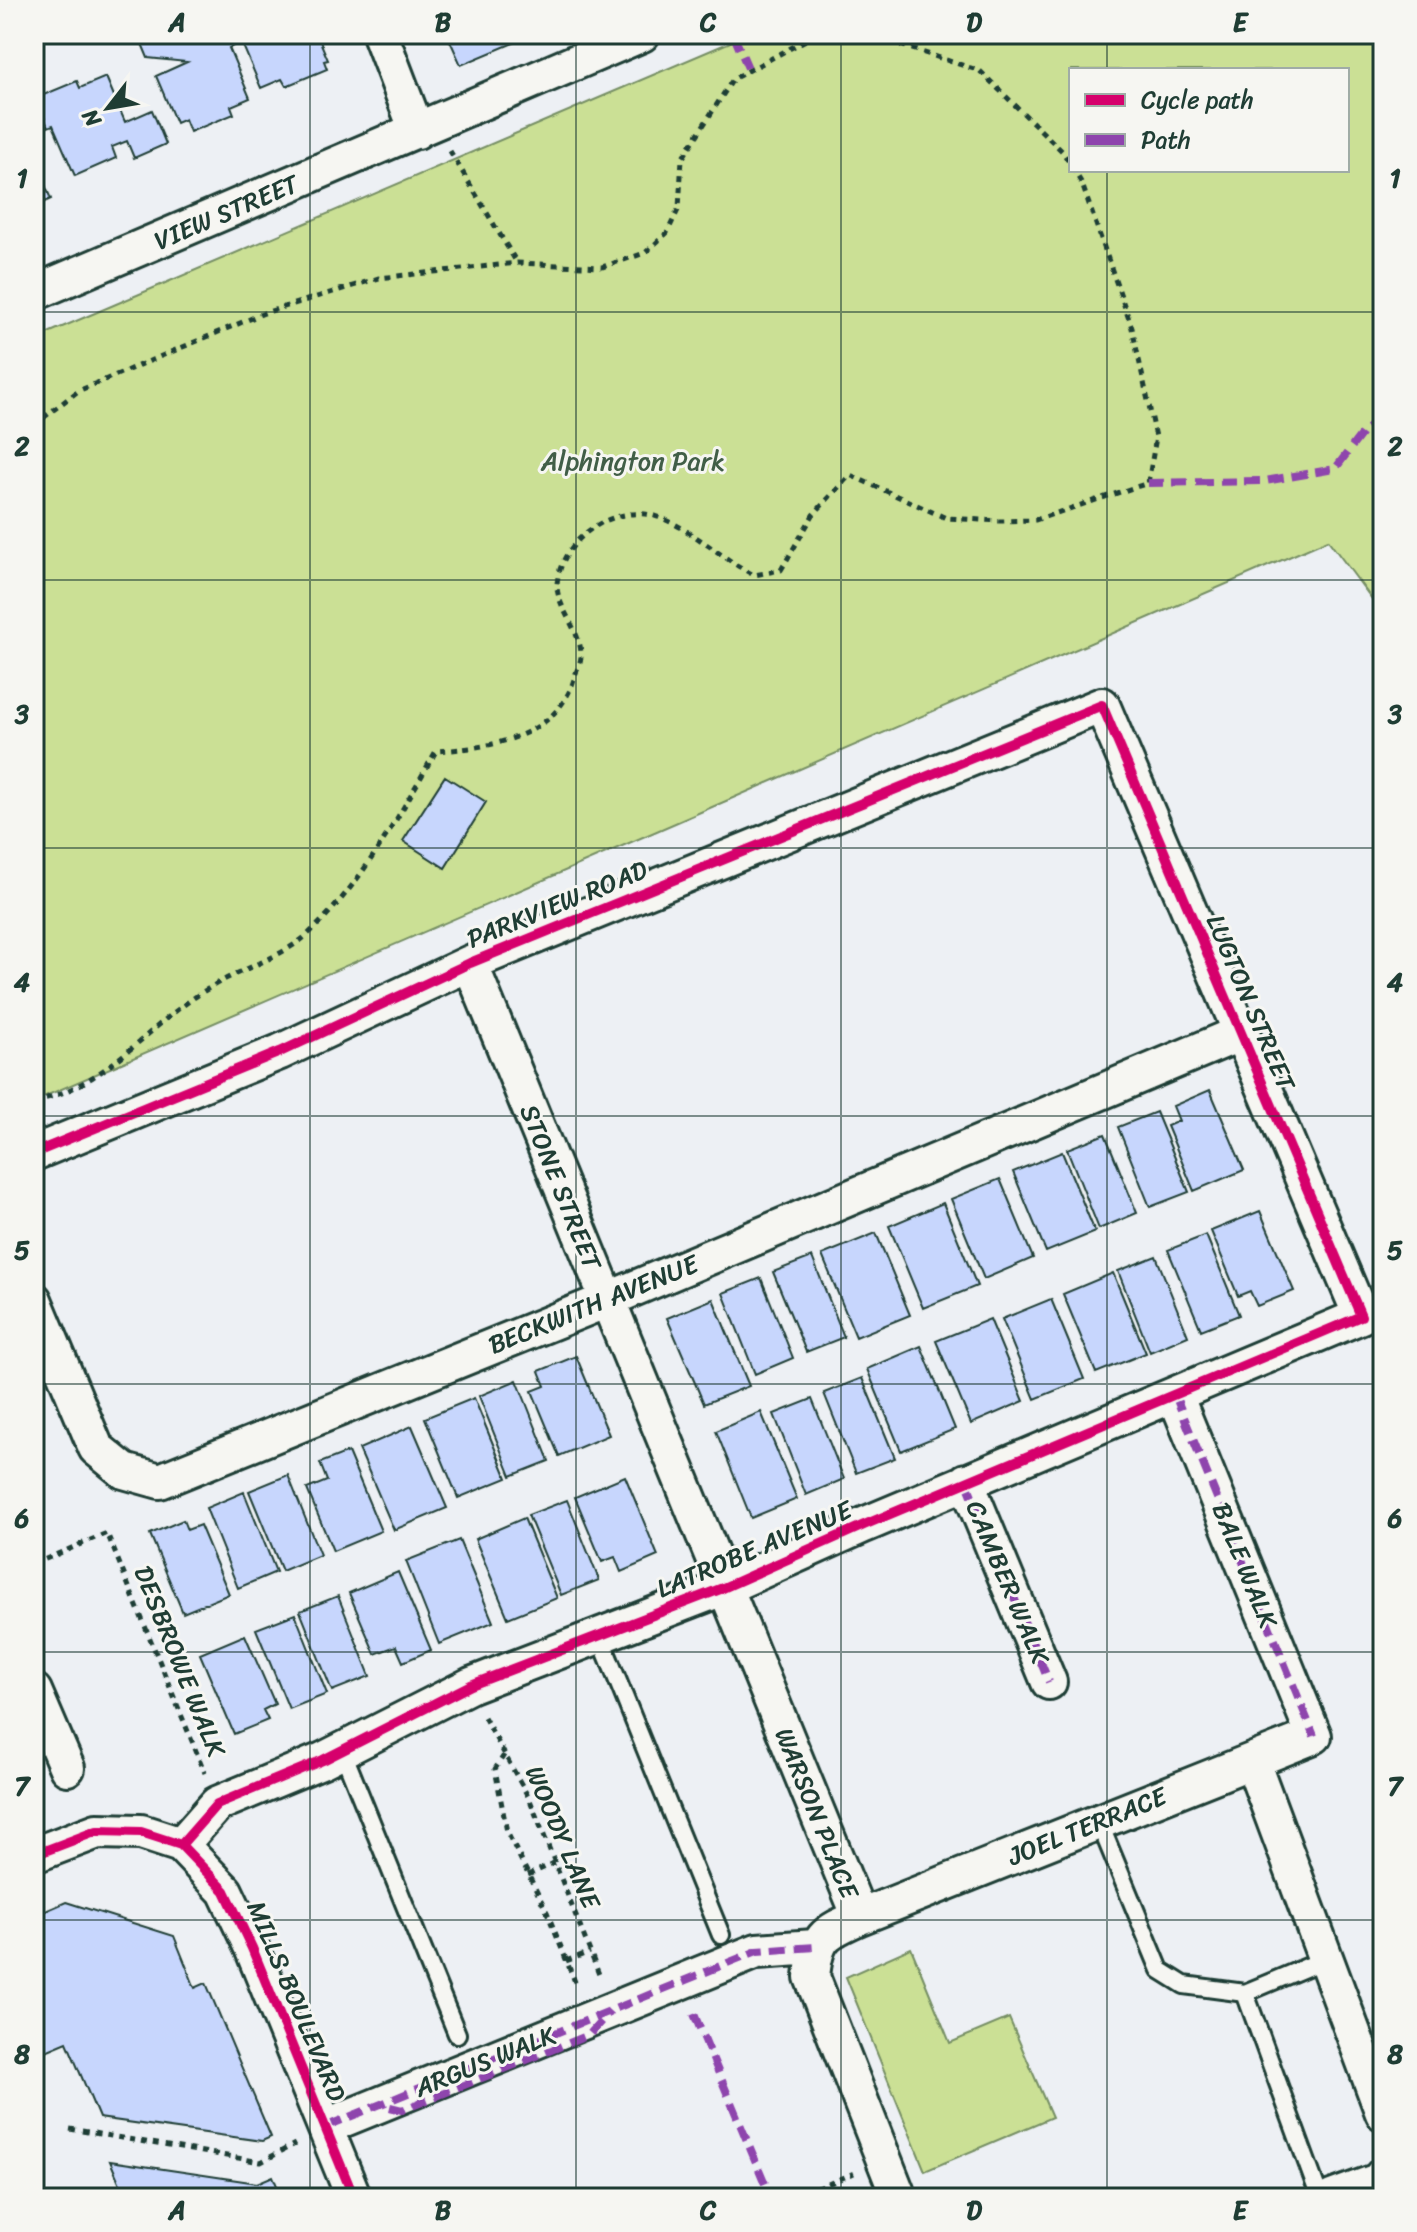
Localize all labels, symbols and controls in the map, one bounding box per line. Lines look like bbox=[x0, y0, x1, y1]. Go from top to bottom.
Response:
text: A bbox=[167, 0, 186, 45]
text: B bbox=[435, 0, 452, 45]
text: C bbox=[699, 0, 717, 45]
text: D bbox=[966, 0, 982, 45]
text: E bbox=[1233, 0, 1250, 45]
north arrow bbox=[68, 68, 148, 148]
legend bbox=[1069, 68, 1349, 172]
text: Cycle path bbox=[1141, 79, 1254, 121]
text: N bbox=[70, 101, 112, 135]
text: Path bbox=[1141, 119, 1191, 161]
text: 1 bbox=[16, 155, 28, 201]
text: 1 bbox=[1389, 155, 1401, 201]
street label: VIEW STREET bbox=[147, 160, 307, 263]
text: 2 bbox=[13, 423, 30, 469]
text: 2 bbox=[1386, 423, 1403, 469]
park label: Alphington Park bbox=[540, 438, 725, 484]
text: 3 bbox=[14, 691, 30, 737]
text: 3 bbox=[1387, 691, 1403, 737]
street label: PARKVIEW ROAD bbox=[459, 847, 655, 961]
street label: LUGTON STREET bbox=[1193, 907, 1310, 1099]
text: 4 bbox=[14, 959, 30, 1005]
text: 4 bbox=[1387, 959, 1403, 1005]
street label: STONE STREET bbox=[507, 1097, 616, 1278]
text: 5 bbox=[14, 1227, 30, 1273]
text: 5 bbox=[1387, 1227, 1403, 1273]
street label: BECKWITH AVENUE bbox=[481, 1240, 707, 1367]
street label: LATROBE AVENUE bbox=[649, 1486, 861, 1611]
street label: CAMBER WALK bbox=[953, 1493, 1064, 1672]
text: 6 bbox=[14, 1495, 30, 1541]
street label: BALE WALK bbox=[1199, 1495, 1292, 1636]
text: 6 bbox=[1387, 1495, 1403, 1541]
street label: DESBROWE WALK bbox=[121, 1558, 240, 1765]
street label: WARSON PLACE bbox=[762, 1720, 873, 1907]
street label: WOODY LANE bbox=[512, 1758, 614, 1917]
text: 7 bbox=[15, 1763, 32, 1809]
text: 7 bbox=[1388, 1763, 1405, 1809]
street label: JOEL TERRACE bbox=[999, 1773, 1175, 1879]
street label: MILLS BOULEVARD bbox=[234, 1893, 360, 2109]
street label: ARGUS WALK bbox=[406, 2012, 563, 2111]
text: 8 bbox=[13, 2031, 30, 2077]
text: 8 bbox=[1386, 2031, 1403, 2077]
text: A bbox=[167, 2187, 186, 2232]
text: B bbox=[435, 2187, 452, 2232]
text: C bbox=[699, 2187, 717, 2232]
text: D bbox=[966, 2187, 982, 2232]
text: E bbox=[1233, 2187, 1250, 2232]

